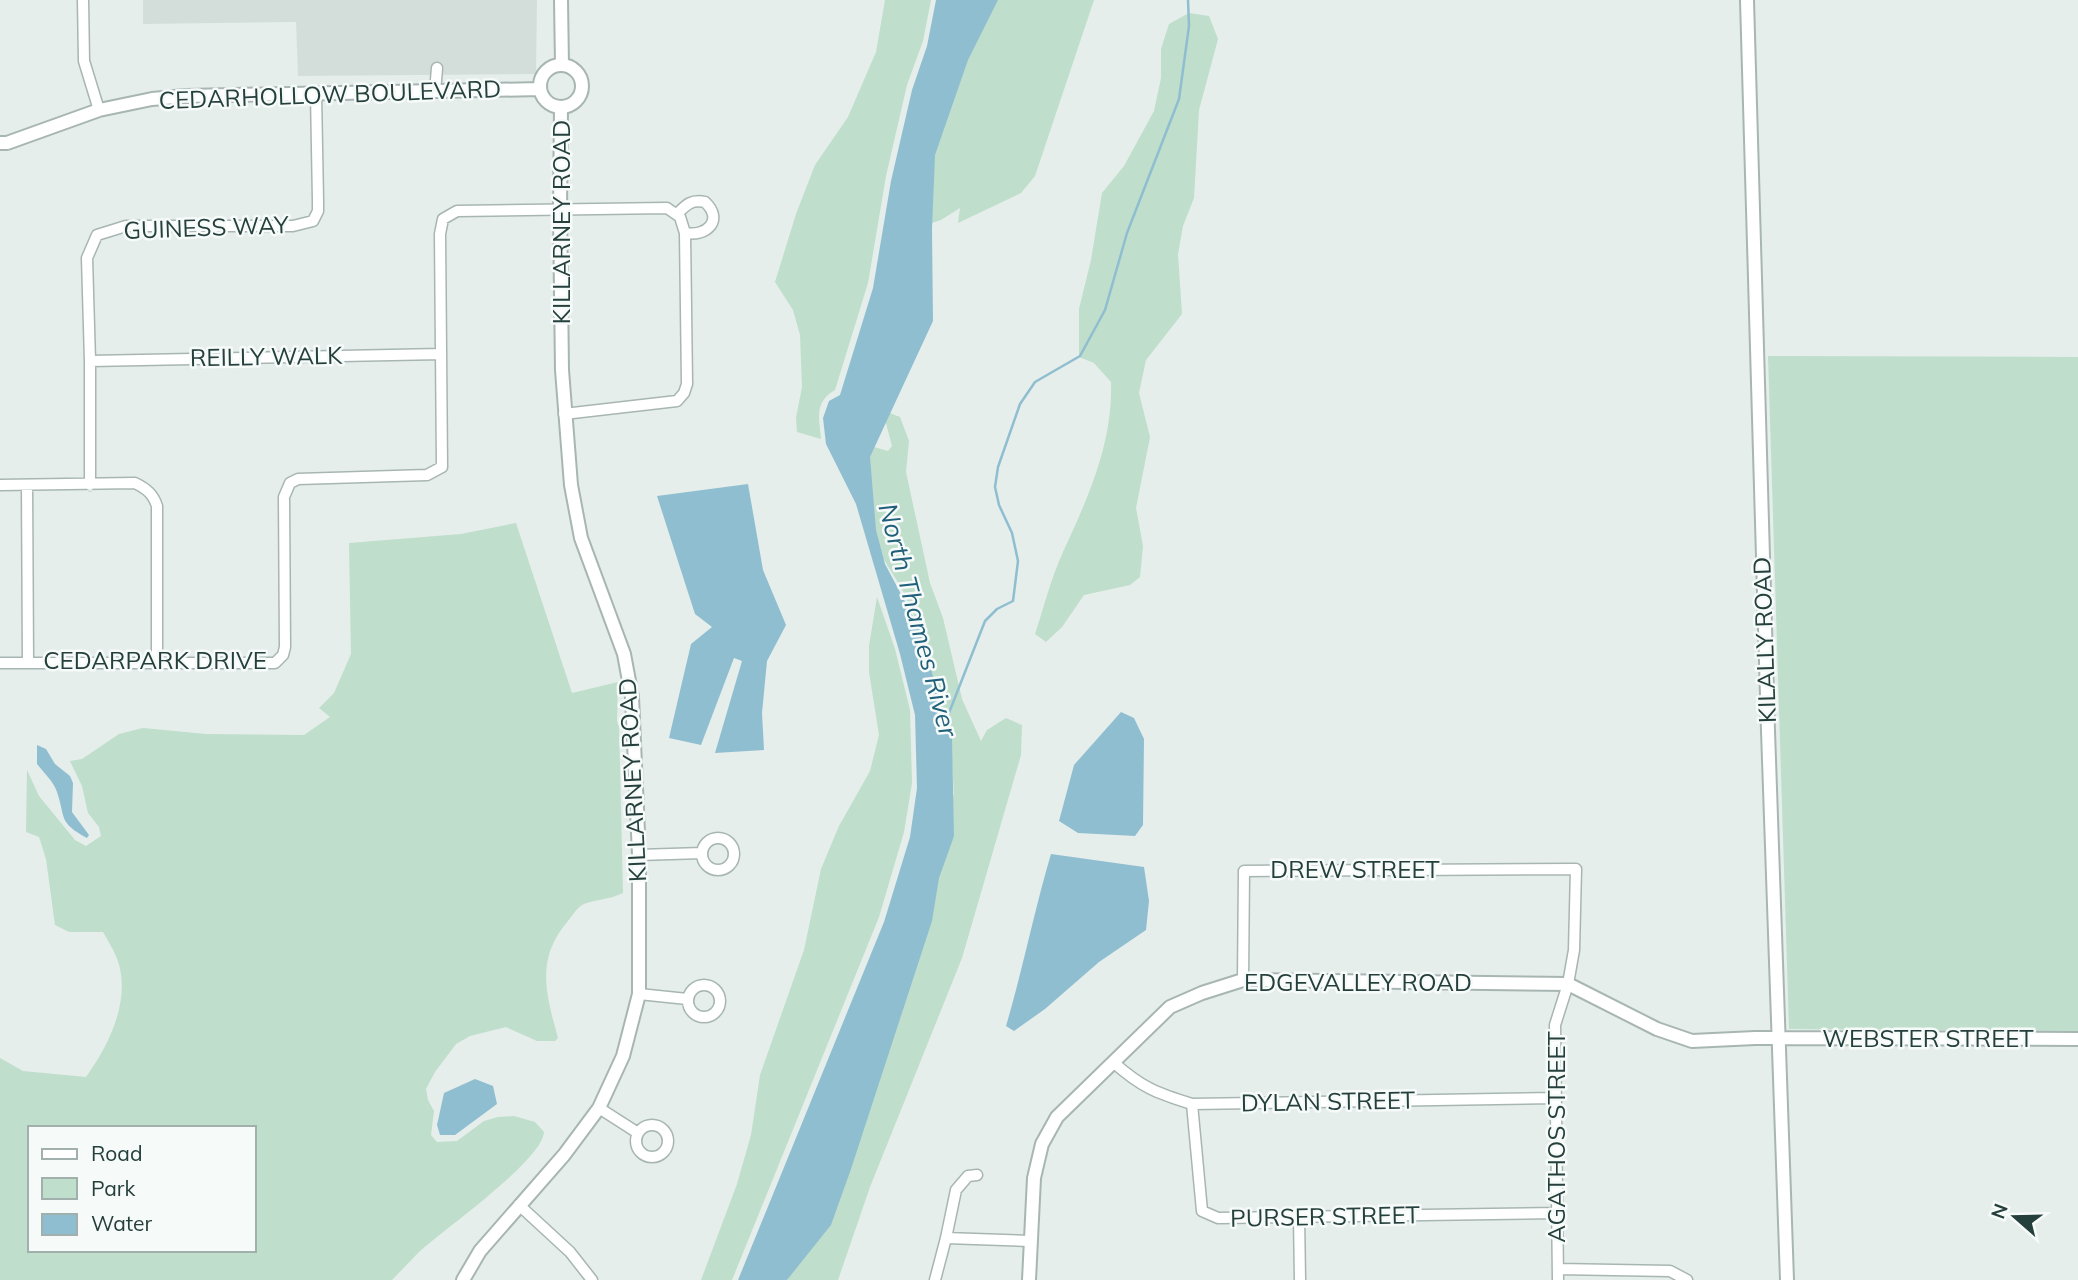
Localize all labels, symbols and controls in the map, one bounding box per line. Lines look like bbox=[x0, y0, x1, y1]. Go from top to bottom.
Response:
street label: CEDARHOLLOW BOULEVARD bbox=[158, 73, 502, 115]
street label: KILLARNEY ROAD bbox=[546, 120, 576, 324]
street label: GUINESS WAY bbox=[123, 209, 290, 245]
street label: REILLY WALK bbox=[190, 340, 343, 372]
water label: North Thames River bbox=[871, 500, 966, 742]
street label: KILALLY ROAD bbox=[1746, 556, 1782, 724]
street label: CEDARPARK DRIVE bbox=[43, 645, 267, 675]
street label: KILLARNEY ROAD bbox=[612, 677, 652, 883]
street label: DREW STREET bbox=[1270, 854, 1440, 884]
street label: EDGEVALLEY ROAD bbox=[1244, 967, 1472, 997]
street label: WEBSTER STREET bbox=[1822, 1023, 2034, 1053]
street label: AGATHOS STREET bbox=[1541, 1031, 1571, 1243]
street label: DYLAN STREET bbox=[1241, 1084, 1416, 1118]
legend bbox=[28, 1126, 256, 1252]
text: Road bbox=[91, 1140, 142, 1166]
text: Park bbox=[91, 1175, 135, 1201]
north arrow bbox=[1980, 1182, 2050, 1252]
street label: PURSER STREET bbox=[1230, 1199, 1421, 1233]
text: N bbox=[1985, 1200, 2013, 1222]
text: Water bbox=[91, 1210, 152, 1236]

